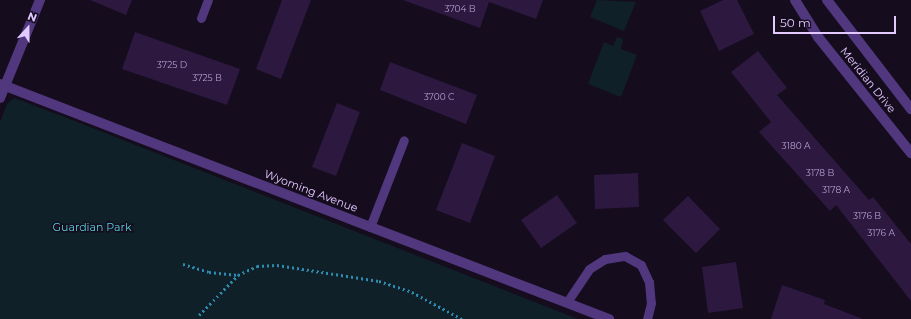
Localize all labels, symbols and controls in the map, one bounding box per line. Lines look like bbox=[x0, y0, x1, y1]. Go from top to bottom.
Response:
house number: 3704 B bbox=[444, 4, 476, 14]
north arrow bbox=[8, 8, 48, 48]
scale bar bbox=[775, 8, 898, 34]
text: N bbox=[26, 9, 39, 25]
text: 50 m bbox=[780, 15, 811, 30]
street label: Meridian Drive bbox=[838, 45, 898, 115]
house number: 3725 D bbox=[157, 60, 187, 70]
house number: 3725 B bbox=[192, 73, 222, 83]
house number: 3700 C bbox=[424, 92, 454, 102]
house number: 3180 A bbox=[782, 141, 810, 151]
street label: Wyoming Avenue bbox=[262, 167, 360, 215]
house number: 3178 B bbox=[806, 168, 834, 178]
house number: 3178 A bbox=[822, 185, 850, 195]
house number: 3176 B bbox=[853, 211, 881, 221]
park label: Guardian Park bbox=[52, 220, 132, 234]
house number: 3176 A bbox=[867, 228, 895, 238]

